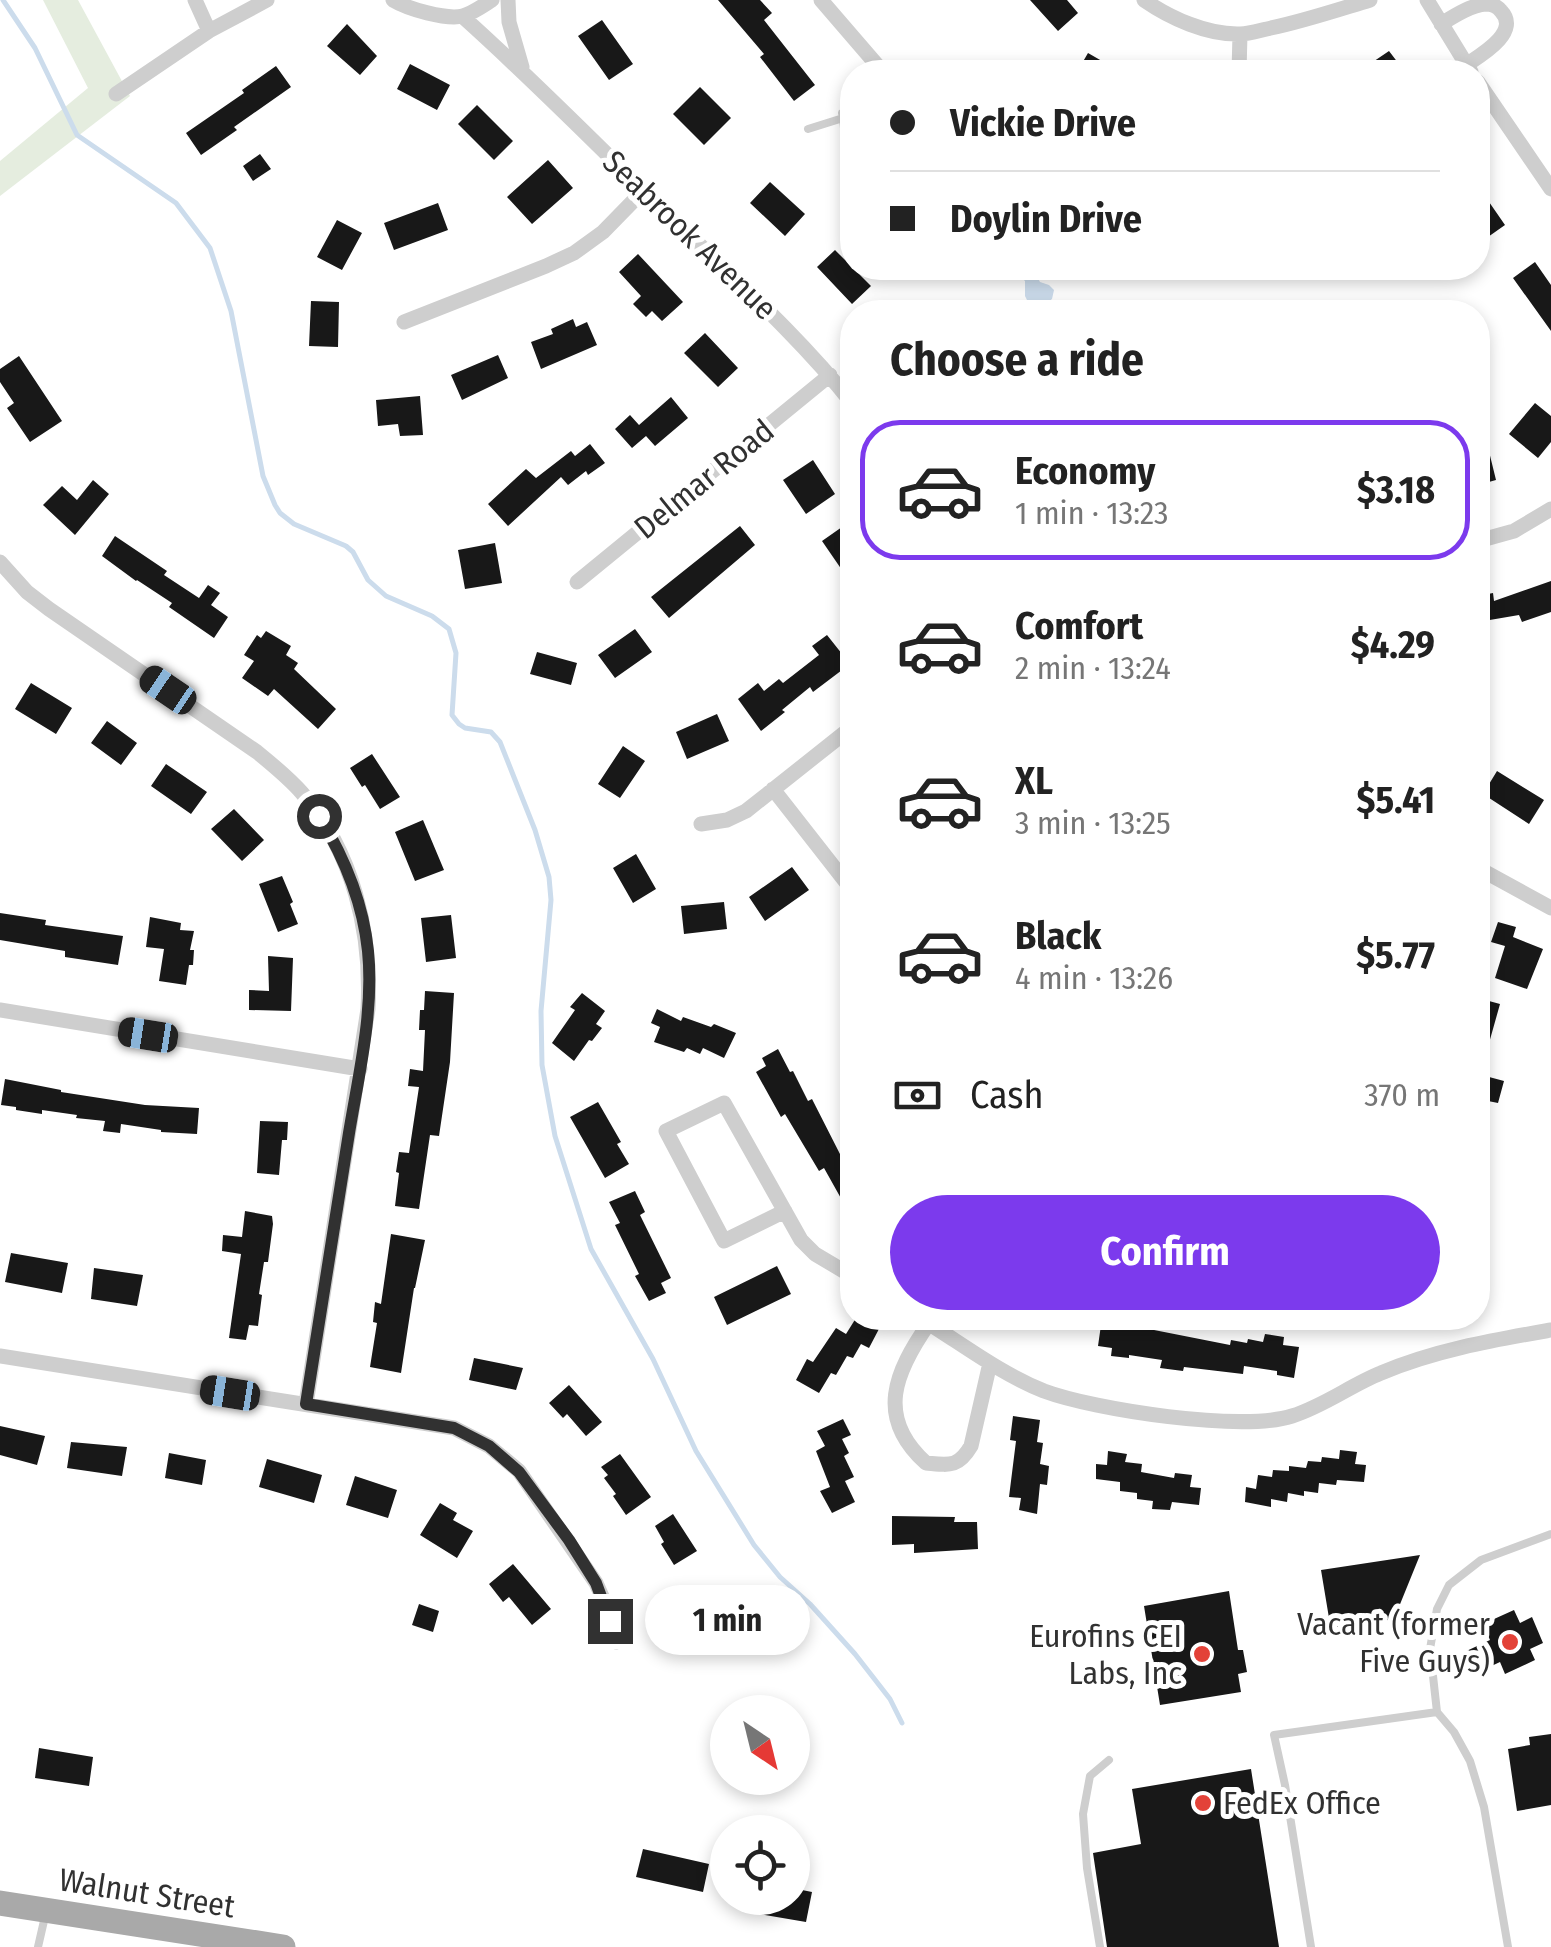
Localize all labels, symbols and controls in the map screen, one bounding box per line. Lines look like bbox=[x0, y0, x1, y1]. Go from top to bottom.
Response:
text: Vickie Drive bbox=[950, 100, 1136, 146]
street label: Seabrook Avenue bbox=[595, 143, 785, 327]
text: Doylin Drive bbox=[950, 196, 1142, 242]
text: Choose a ride bbox=[890, 333, 1144, 387]
street label: Delmar Road bbox=[627, 411, 781, 547]
icon: car bbox=[895, 445, 985, 535]
text: Economy bbox=[1015, 448, 1155, 494]
text: $3.18 bbox=[1357, 467, 1435, 513]
text: 1 min · 13:23 bbox=[1015, 494, 1169, 532]
icon: car bbox=[895, 600, 985, 690]
text: Comfort bbox=[1015, 603, 1143, 649]
text: $4.29 bbox=[1351, 622, 1435, 668]
text: 2 min · 13:24 bbox=[1015, 649, 1171, 687]
car bbox=[135, 661, 201, 719]
icon: car bbox=[895, 755, 985, 845]
text: XL bbox=[1015, 758, 1053, 804]
text: $5.41 bbox=[1356, 777, 1435, 823]
route start bbox=[297, 794, 342, 839]
text: 3 min · 13:25 bbox=[1015, 804, 1171, 842]
icon: car bbox=[895, 910, 985, 1000]
text: Black bbox=[1015, 913, 1101, 959]
text: $5.77 bbox=[1356, 932, 1435, 978]
text: 4 min · 13:26 bbox=[1015, 959, 1173, 997]
car bbox=[116, 1015, 180, 1055]
icon: cash bbox=[890, 1068, 945, 1123]
text: Cash bbox=[970, 1072, 1044, 1118]
text: 370 m bbox=[1364, 1076, 1440, 1114]
button: Confirm bbox=[890, 1195, 1440, 1310]
car bbox=[198, 1373, 262, 1413]
callout: 1 min bbox=[645, 1586, 810, 1656]
route end bbox=[588, 1599, 633, 1644]
text: 1 min bbox=[693, 1601, 762, 1639]
place label: Vacant (former Five Guys) bbox=[1297, 1605, 1490, 1680]
place label: Eurofins CEI Labs, Inc bbox=[1029, 1617, 1182, 1692]
marker: Vacant (former Five Guys) bbox=[1499, 1631, 1521, 1653]
marker: Eurofins CEI Labs, Inc bbox=[1191, 1643, 1213, 1665]
north arrow bbox=[710, 1695, 810, 1795]
map controls bbox=[710, 1695, 810, 1915]
place label: FedEx Office bbox=[1223, 1784, 1381, 1822]
marker: FedEx Office bbox=[1192, 1792, 1214, 1814]
button: locate bbox=[710, 1815, 810, 1915]
street label: Walnut Street bbox=[57, 1860, 238, 1926]

